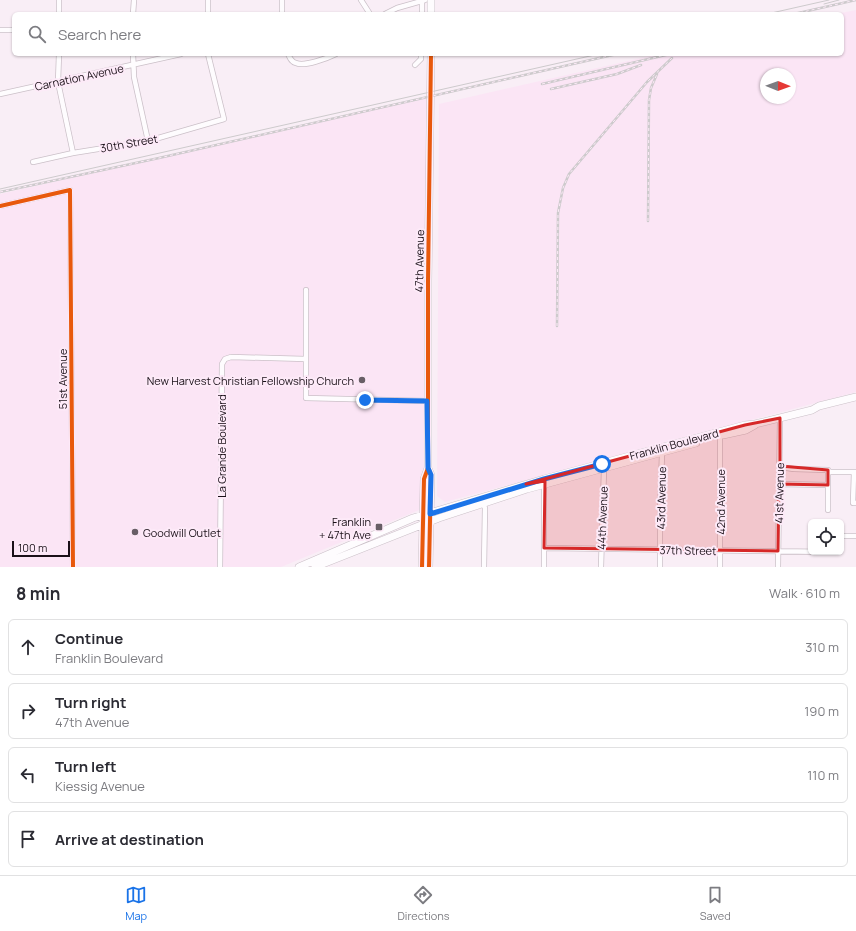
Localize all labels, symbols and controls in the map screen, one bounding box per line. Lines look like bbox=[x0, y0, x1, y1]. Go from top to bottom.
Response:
search box bbox=[12, 12, 844, 56]
icon: search bbox=[26, 23, 48, 45]
text: Search here bbox=[58, 24, 141, 45]
street label: Carnation Avenue bbox=[33, 60, 125, 94]
north arrow bbox=[760, 68, 796, 104]
street label: 30th Street bbox=[99, 131, 159, 155]
street label: 47th Avenue bbox=[411, 229, 427, 293]
street label: 51st Avenue bbox=[55, 348, 70, 409]
place label: New Harvest Christian Fellowship Church bbox=[147, 373, 354, 388]
marker: New Harvest Christian Fellowship Church bbox=[357, 375, 367, 385]
route end bbox=[356, 391, 374, 409]
street label: La Grande Boulevard bbox=[214, 394, 229, 498]
street label: Franklin Boulevard bbox=[628, 425, 720, 463]
route start bbox=[593, 455, 611, 473]
street label: 41st Avenue bbox=[771, 462, 787, 524]
street label: 43rd Avenue bbox=[653, 466, 669, 530]
street label: 42nd Avenue bbox=[713, 469, 728, 535]
street label: 44th Avenue bbox=[593, 485, 611, 550]
place label: Franklin + 47th Ave bbox=[319, 514, 372, 542]
map controls bbox=[808, 519, 844, 555]
button: locate bbox=[808, 519, 844, 555]
marker: Franklin + 47th Ave bbox=[374, 522, 384, 532]
place label: Goodwill Outlet bbox=[143, 525, 221, 540]
marker: Goodwill Outlet bbox=[130, 527, 140, 537]
scale bar bbox=[12, 539, 70, 558]
text: 100 m bbox=[18, 540, 47, 555]
street label: 37th Street bbox=[659, 542, 717, 558]
text: 8 min bbox=[16, 582, 61, 605]
text: Walk · 610 m bbox=[769, 584, 840, 602]
text: Continue bbox=[55, 628, 123, 649]
icon: ahead bbox=[17, 636, 39, 658]
text: 310 m bbox=[805, 638, 839, 656]
text: Franklin Boulevard bbox=[55, 649, 163, 667]
text: Turn right bbox=[55, 692, 126, 713]
icon: right bbox=[17, 700, 39, 722]
text: 190 m bbox=[804, 702, 839, 720]
text: 47th Avenue bbox=[55, 713, 129, 731]
text: Turn left bbox=[55, 756, 117, 777]
icon: left bbox=[17, 764, 39, 786]
text: 110 m bbox=[807, 766, 839, 784]
text: Kiessig Avenue bbox=[55, 777, 145, 795]
icon: arrive bbox=[17, 828, 39, 850]
text: Arrive at destination bbox=[55, 829, 204, 850]
tab: Map bbox=[125, 884, 147, 923]
tab: Directions bbox=[397, 884, 450, 923]
tab: Saved bbox=[700, 884, 731, 923]

